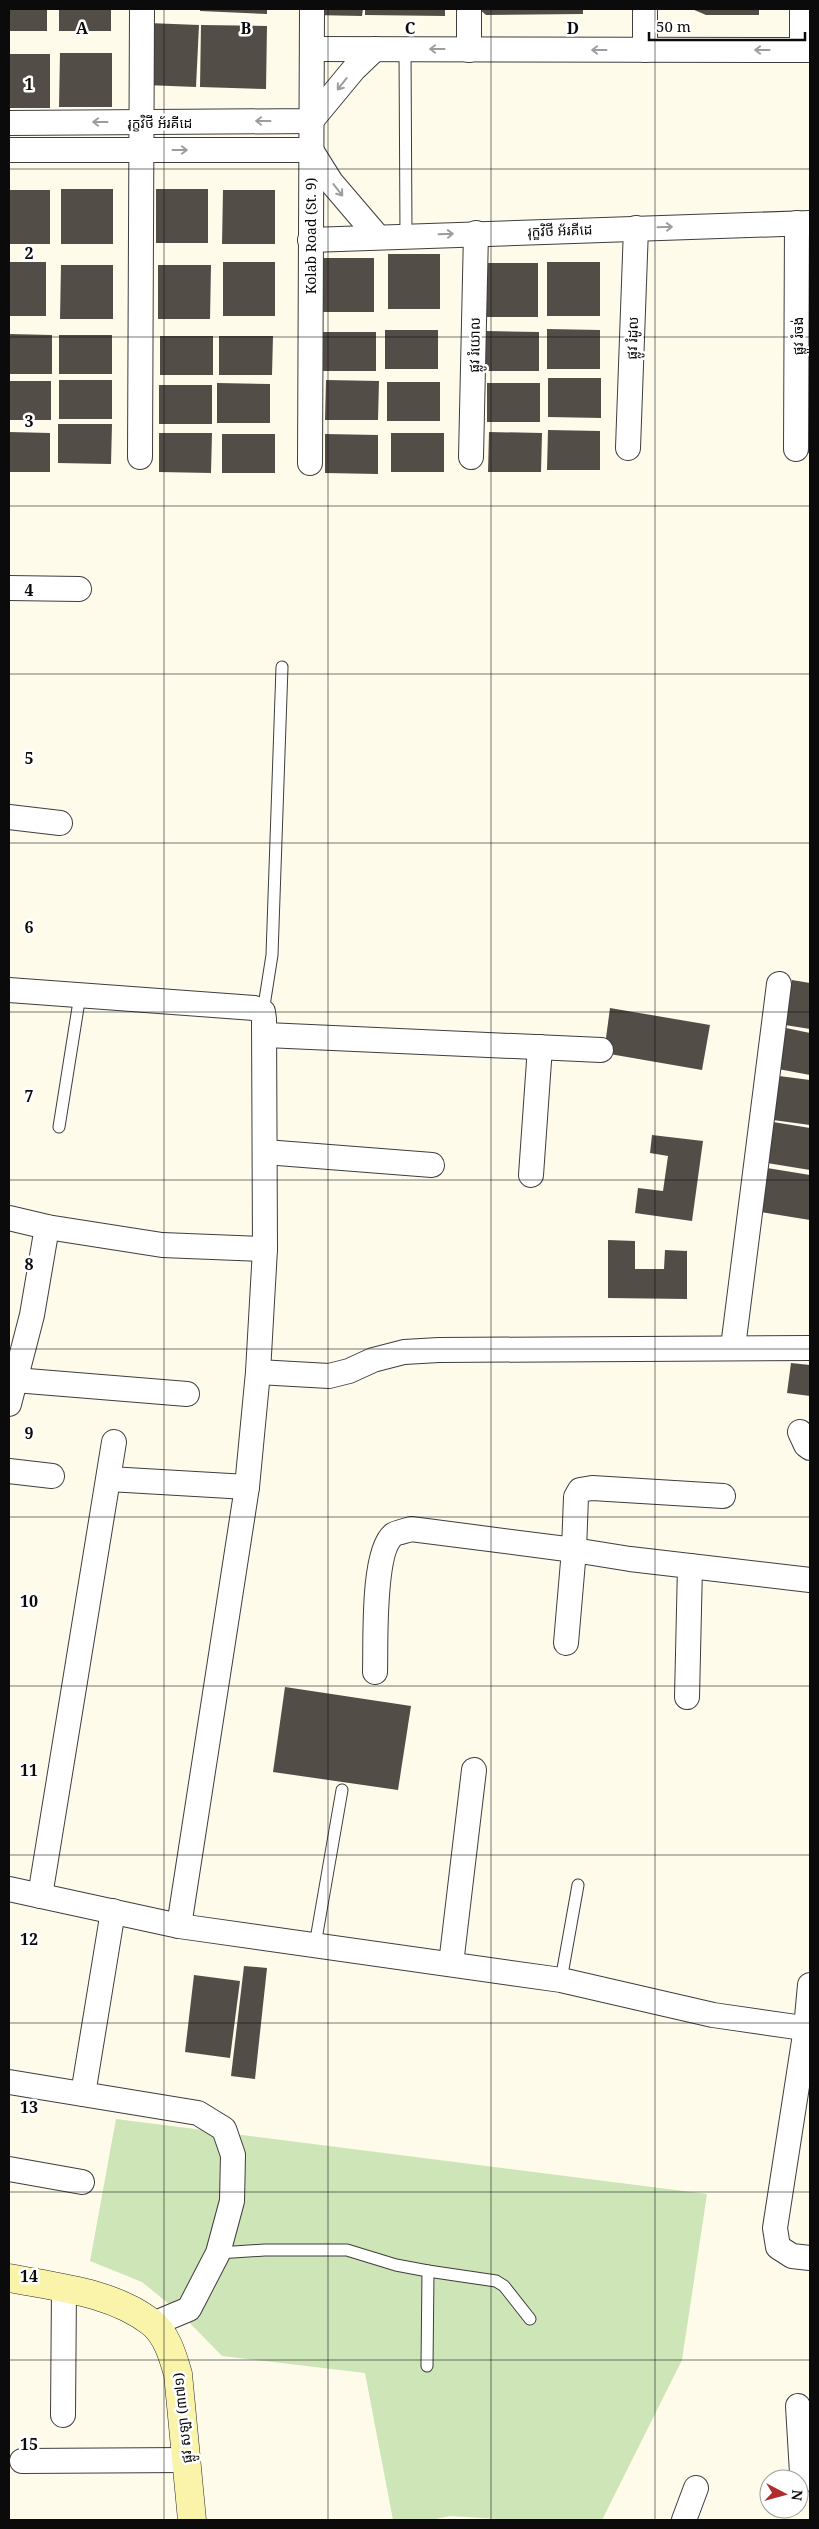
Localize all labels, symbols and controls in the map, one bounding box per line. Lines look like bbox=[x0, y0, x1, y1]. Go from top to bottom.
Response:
scale bar bbox=[649, 10, 805, 42]
text: 50 m bbox=[656, 16, 691, 36]
text: A bbox=[76, 17, 89, 39]
text: B bbox=[241, 17, 252, 39]
text: C bbox=[405, 17, 416, 39]
text: D bbox=[567, 17, 579, 39]
one-way arrow bbox=[429, 44, 445, 54]
one-way arrow bbox=[591, 45, 608, 55]
one-way arrow bbox=[754, 45, 770, 55]
text: 1 bbox=[24, 73, 34, 95]
one-way arrow bbox=[337, 77, 347, 91]
street label: រុក្ខវិថី អ័រគីដេ bbox=[128, 113, 192, 132]
one-way arrow bbox=[255, 116, 271, 126]
one-way arrow bbox=[92, 117, 108, 127]
one-way arrow bbox=[172, 145, 188, 155]
street label: Kolab Road (St. 9) bbox=[301, 178, 320, 294]
one-way arrow bbox=[332, 184, 343, 197]
street label: រុក្ខវិថី អ័រគីដេ bbox=[527, 219, 593, 241]
one-way arrow bbox=[656, 222, 673, 232]
one-way arrow bbox=[438, 229, 454, 239]
text: 2 bbox=[24, 242, 34, 264]
street label: ផ្លូវ រំដូល bbox=[622, 316, 645, 360]
street label: ផ្លូវ រំយោល bbox=[464, 317, 487, 373]
street label: ផ្លូវ រំចង់ bbox=[788, 317, 810, 355]
text: 3 bbox=[24, 410, 34, 432]
text: 4 bbox=[24, 579, 34, 601]
text: 5 bbox=[24, 747, 34, 769]
text: 6 bbox=[24, 916, 34, 938]
text: 7 bbox=[24, 1085, 34, 1107]
text: 8 bbox=[24, 1253, 34, 1275]
text: 9 bbox=[24, 1422, 34, 1444]
text: 10 bbox=[20, 1590, 38, 1612]
text: 11 bbox=[20, 1759, 38, 1781]
text: 12 bbox=[20, 1928, 38, 1950]
text: 13 bbox=[20, 2096, 38, 2118]
text: 14 bbox=[20, 2265, 38, 2287]
street label: ផ្លូវ សឡា (៣៧១) bbox=[168, 2371, 199, 2464]
text: 15 bbox=[20, 2433, 38, 2455]
north arrow bbox=[759, 2469, 809, 2519]
text: N bbox=[787, 2489, 807, 2502]

